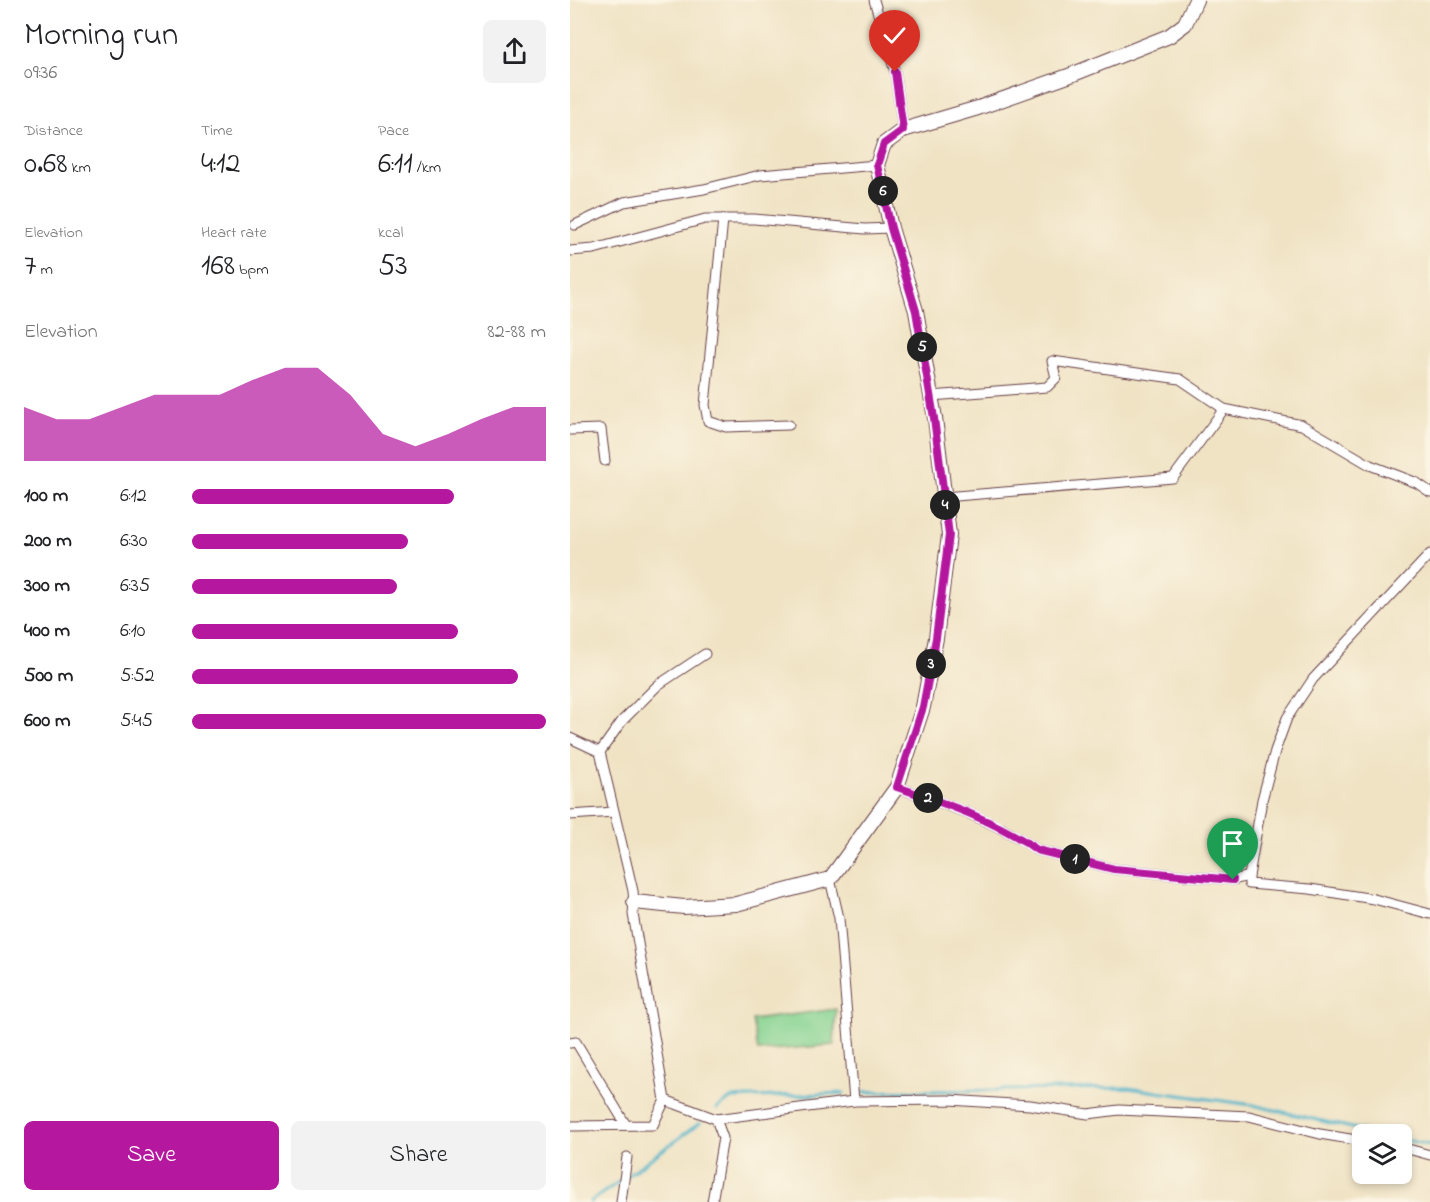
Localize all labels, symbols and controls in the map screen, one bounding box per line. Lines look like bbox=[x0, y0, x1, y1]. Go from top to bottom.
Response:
pin bbox=[869, 10, 920, 72]
text: Morning run bbox=[24, 12, 178, 60]
icon: check bbox=[878, 19, 911, 52]
button: share bbox=[483, 20, 546, 83]
text: 09:36 bbox=[24, 59, 57, 88]
text: Distance bbox=[24, 119, 83, 143]
text: Time bbox=[201, 119, 233, 143]
text: Pace bbox=[378, 119, 409, 143]
text: 0.68 bbox=[24, 143, 68, 187]
text: 4:12 bbox=[201, 143, 240, 187]
text: 6:11 bbox=[378, 143, 413, 187]
text: km bbox=[68, 156, 91, 180]
text: /km bbox=[413, 156, 441, 180]
pin: 6 bbox=[868, 176, 898, 206]
text: 6 bbox=[879, 179, 887, 203]
text: Elevation bbox=[24, 221, 83, 245]
text: Heart rate bbox=[201, 221, 267, 245]
text: kcal bbox=[378, 221, 403, 245]
text: 7 bbox=[24, 245, 36, 289]
text: 168 bbox=[201, 245, 235, 289]
text: 53 bbox=[378, 245, 408, 289]
text: m bbox=[36, 258, 53, 282]
text: bpm bbox=[235, 258, 269, 282]
text: Elevation bbox=[24, 318, 98, 347]
text: 82–88 m bbox=[487, 318, 546, 347]
pin: 5 bbox=[907, 332, 937, 362]
text: 5 bbox=[917, 335, 927, 359]
text: 100 m bbox=[24, 482, 68, 511]
text: 6:12 bbox=[120, 482, 147, 511]
pin: 4 bbox=[930, 490, 960, 520]
text: 4 bbox=[942, 493, 948, 517]
text: 200 m bbox=[24, 527, 72, 556]
text: 6:30 bbox=[120, 527, 147, 556]
text: 300 m bbox=[24, 572, 70, 601]
text: 6:35 bbox=[120, 572, 150, 601]
text: 400 m bbox=[24, 617, 70, 646]
text: 6:10 bbox=[120, 617, 146, 646]
pin: 3 bbox=[916, 649, 946, 679]
text: 3 bbox=[928, 652, 934, 676]
text: 500 m bbox=[24, 662, 73, 691]
text: 5:52 bbox=[120, 662, 155, 691]
text: 600 m bbox=[24, 707, 71, 736]
text: 5:45 bbox=[120, 707, 153, 736]
pin: 2 bbox=[913, 783, 943, 813]
text: 2 bbox=[924, 786, 932, 810]
pin bbox=[1207, 818, 1258, 880]
icon: arrive bbox=[1216, 827, 1249, 860]
pin: 1 bbox=[1060, 844, 1090, 874]
text: 1 bbox=[1072, 847, 1078, 871]
button: Save bbox=[24, 1121, 279, 1190]
button: Share bbox=[291, 1121, 546, 1190]
map controls bbox=[1352, 1124, 1412, 1184]
button: layers bbox=[1352, 1124, 1412, 1184]

